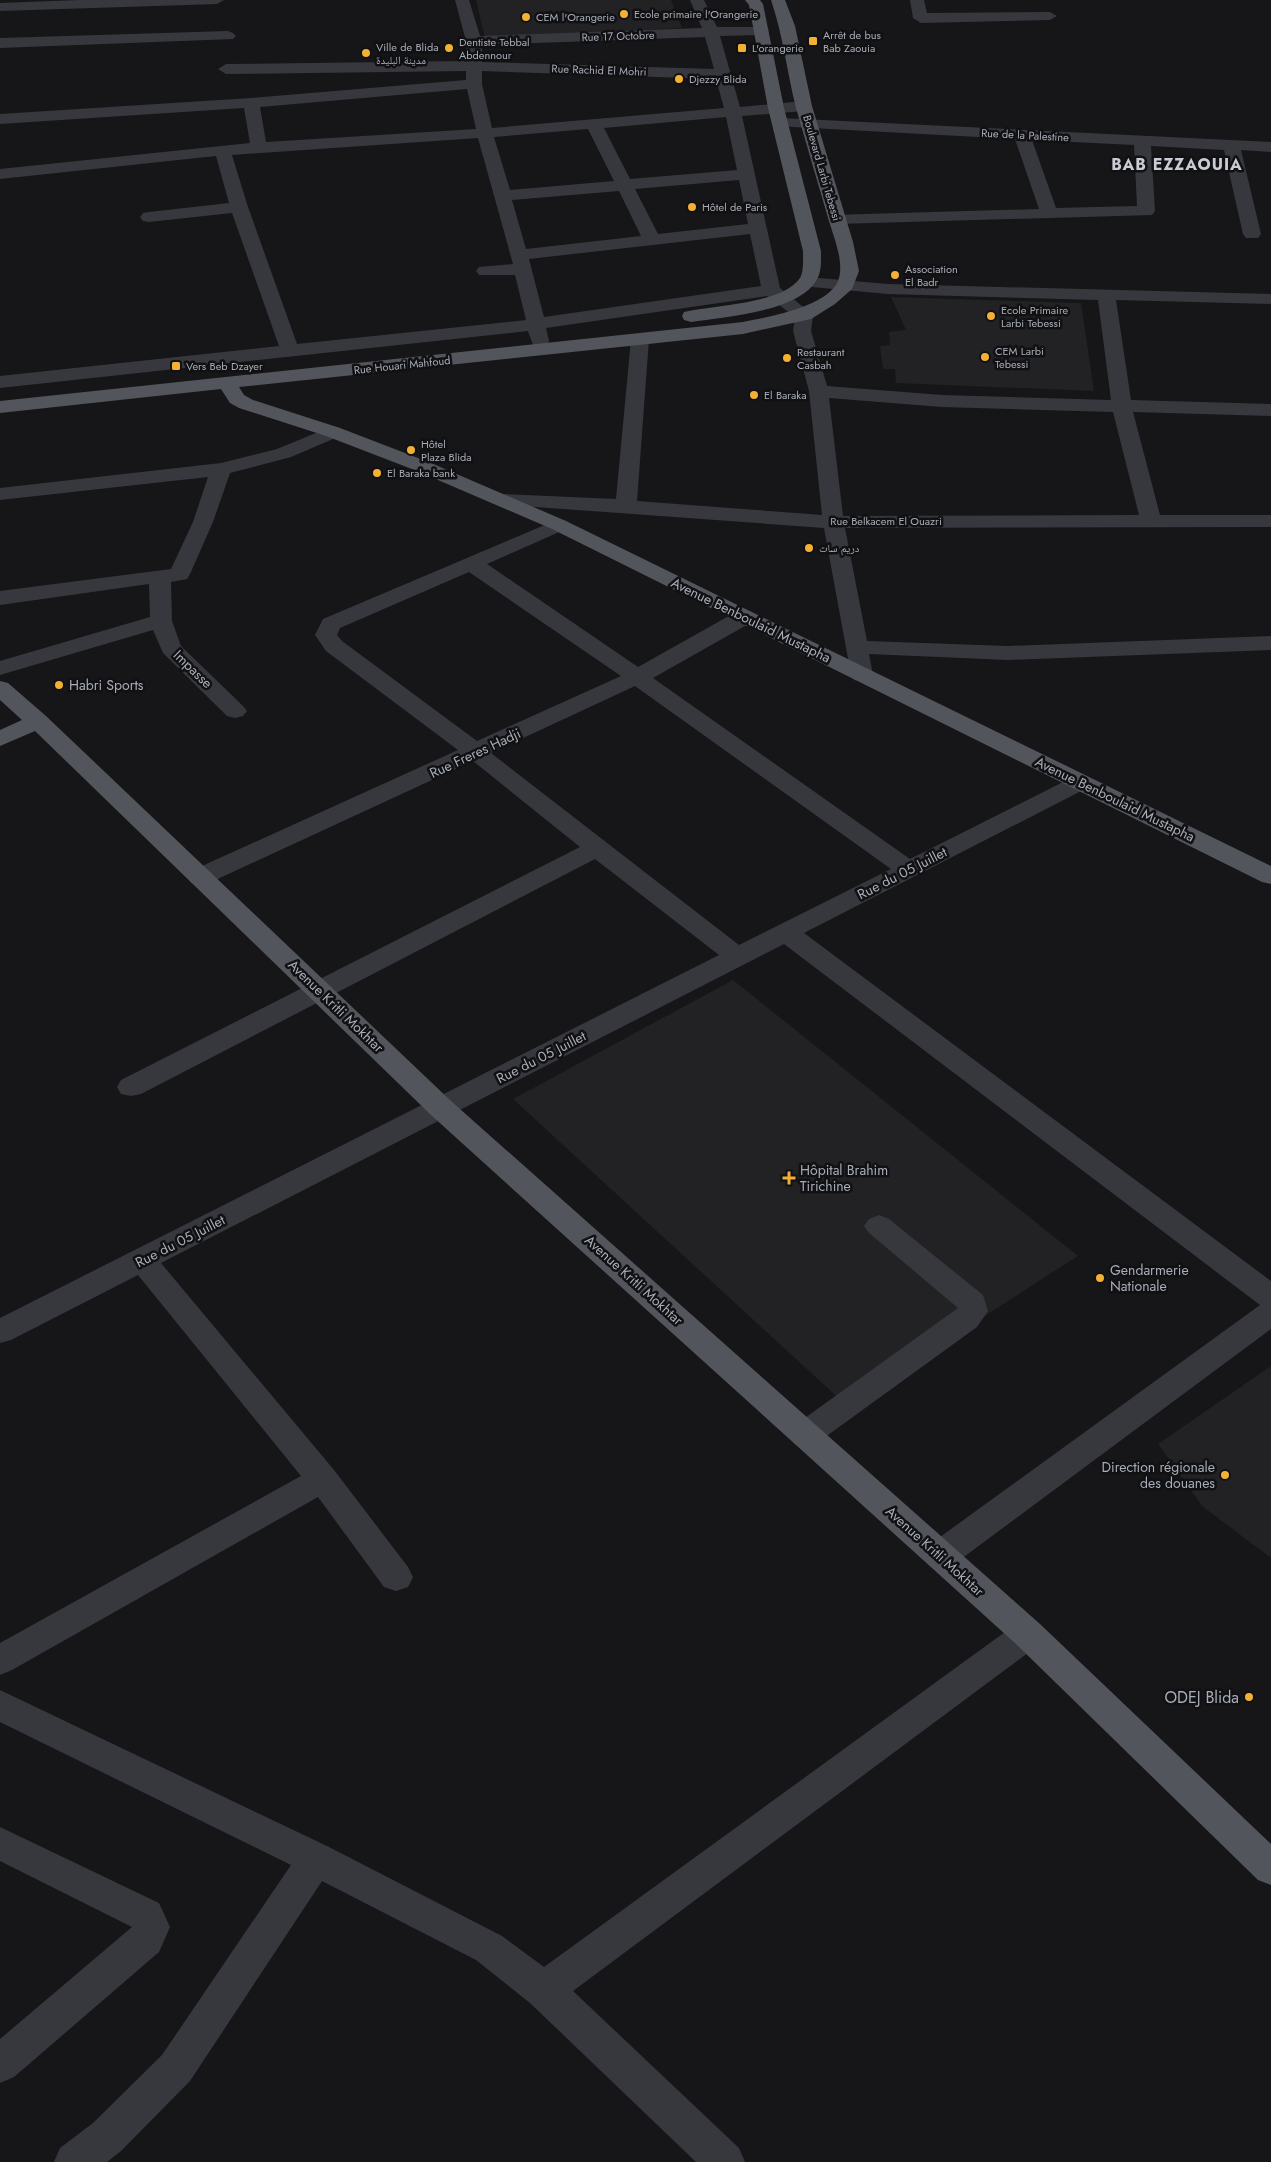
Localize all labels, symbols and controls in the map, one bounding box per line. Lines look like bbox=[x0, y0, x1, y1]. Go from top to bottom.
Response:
place label: Ecole primaire l'Orangerie bbox=[634, 6, 758, 22]
marker: Ecole primaire l'Orangerie bbox=[618, 8, 630, 20]
place label: CEM l'Orangerie bbox=[536, 9, 615, 25]
marker: CEM l'Orangerie bbox=[520, 11, 532, 23]
street label: Rue 17 Octobre bbox=[581, 27, 655, 45]
place label: Arrêt de bus Bab Zaouia bbox=[823, 27, 882, 56]
place label: Dentiste Tebbal Abdennour bbox=[459, 34, 530, 63]
marker: Arrêt de bus Bab Zaouia bbox=[807, 35, 819, 47]
place label: Ville de Blida مدينة البليدة bbox=[376, 39, 438, 68]
place label: L'orangerie bbox=[752, 40, 804, 56]
marker: Dentiste Tebbal Abdennour bbox=[443, 42, 455, 54]
marker: L'orangerie bbox=[736, 42, 748, 54]
marker: Ville de Blida مدينة البليدة bbox=[360, 47, 372, 59]
street label: Rue Rachid El Mohri bbox=[551, 60, 647, 80]
place label: Djezzy Blida bbox=[689, 71, 747, 87]
marker: Djezzy Blida bbox=[673, 73, 685, 85]
street label: Boulevard Larbi Tebessi bbox=[799, 113, 845, 223]
street label: Rue de la Palestine bbox=[981, 125, 1070, 145]
district label: BAB EZZAOUIA bbox=[1111, 153, 1243, 176]
place label: Hôtel de Paris bbox=[702, 199, 768, 215]
marker: Hôtel de Paris bbox=[686, 201, 698, 213]
place label: Association El Badr bbox=[905, 261, 958, 290]
marker: Association El Badr bbox=[889, 269, 901, 281]
place label: Ecole Primaire Larbi Tebessi bbox=[1001, 302, 1069, 331]
marker: Ecole Primaire Larbi Tebessi bbox=[985, 310, 997, 322]
place label: CEM Larbi Tebessi bbox=[995, 343, 1044, 372]
place label: Restaurant Casbah bbox=[797, 344, 845, 373]
marker: CEM Larbi Tebessi bbox=[979, 351, 991, 363]
street label: Rue Houari Mahfoud bbox=[353, 352, 451, 378]
marker: Restaurant Casbah bbox=[781, 352, 793, 364]
place label: Vers Beb Dzayer bbox=[186, 358, 263, 374]
marker: Vers Beb Dzayer bbox=[170, 360, 182, 372]
place label: El Baraka bbox=[764, 387, 807, 403]
marker: El Baraka bbox=[748, 389, 760, 401]
place label: Hôtel Plaza Blida bbox=[421, 436, 472, 465]
marker: Hôtel Plaza Blida bbox=[405, 444, 417, 456]
place label: El Baraka bank bbox=[387, 465, 455, 481]
marker: El Baraka bank bbox=[371, 467, 383, 479]
street label: Rue Belkacem El Ouazri bbox=[830, 513, 942, 529]
place label: دريم سات bbox=[819, 540, 860, 556]
marker: دريم سات bbox=[803, 542, 815, 554]
street label: Avenue Benboulaid Mustapha bbox=[668, 573, 834, 667]
street label: Impasse bbox=[169, 645, 217, 693]
place label: Habri Sports bbox=[69, 675, 144, 695]
marker: Habri Sports bbox=[53, 679, 65, 691]
street label: Rue Freres Hadji bbox=[426, 723, 524, 783]
street label: Avenue Benboulaid Mustapha bbox=[1032, 752, 1198, 846]
street label: Rue du 05 Juillet bbox=[854, 842, 951, 904]
street label: Avenue Kritli Mokhtar bbox=[284, 955, 388, 1057]
street label: Rue du 05 Juillet bbox=[493, 1026, 590, 1088]
place label: Hôpital Brahim Tirichine bbox=[800, 1160, 888, 1196]
marker: Hôpital Brahim Tirichine bbox=[782, 1171, 796, 1185]
street label: Rue du 05 Juillet bbox=[132, 1210, 229, 1272]
street label: Avenue Kritli Mokhtar bbox=[580, 1230, 688, 1330]
place label: Gendarmerie Nationale bbox=[1110, 1260, 1189, 1296]
marker: Gendarmerie Nationale bbox=[1094, 1272, 1106, 1284]
place label: Direction régionale des douanes bbox=[1102, 1457, 1215, 1493]
marker: Direction régionale des douanes bbox=[1219, 1469, 1231, 1481]
street label: Avenue Kritli Mokhtar bbox=[881, 1501, 989, 1601]
place label: ODEJ Blida bbox=[1164, 1686, 1239, 1709]
marker: ODEJ Blida bbox=[1243, 1691, 1255, 1703]

